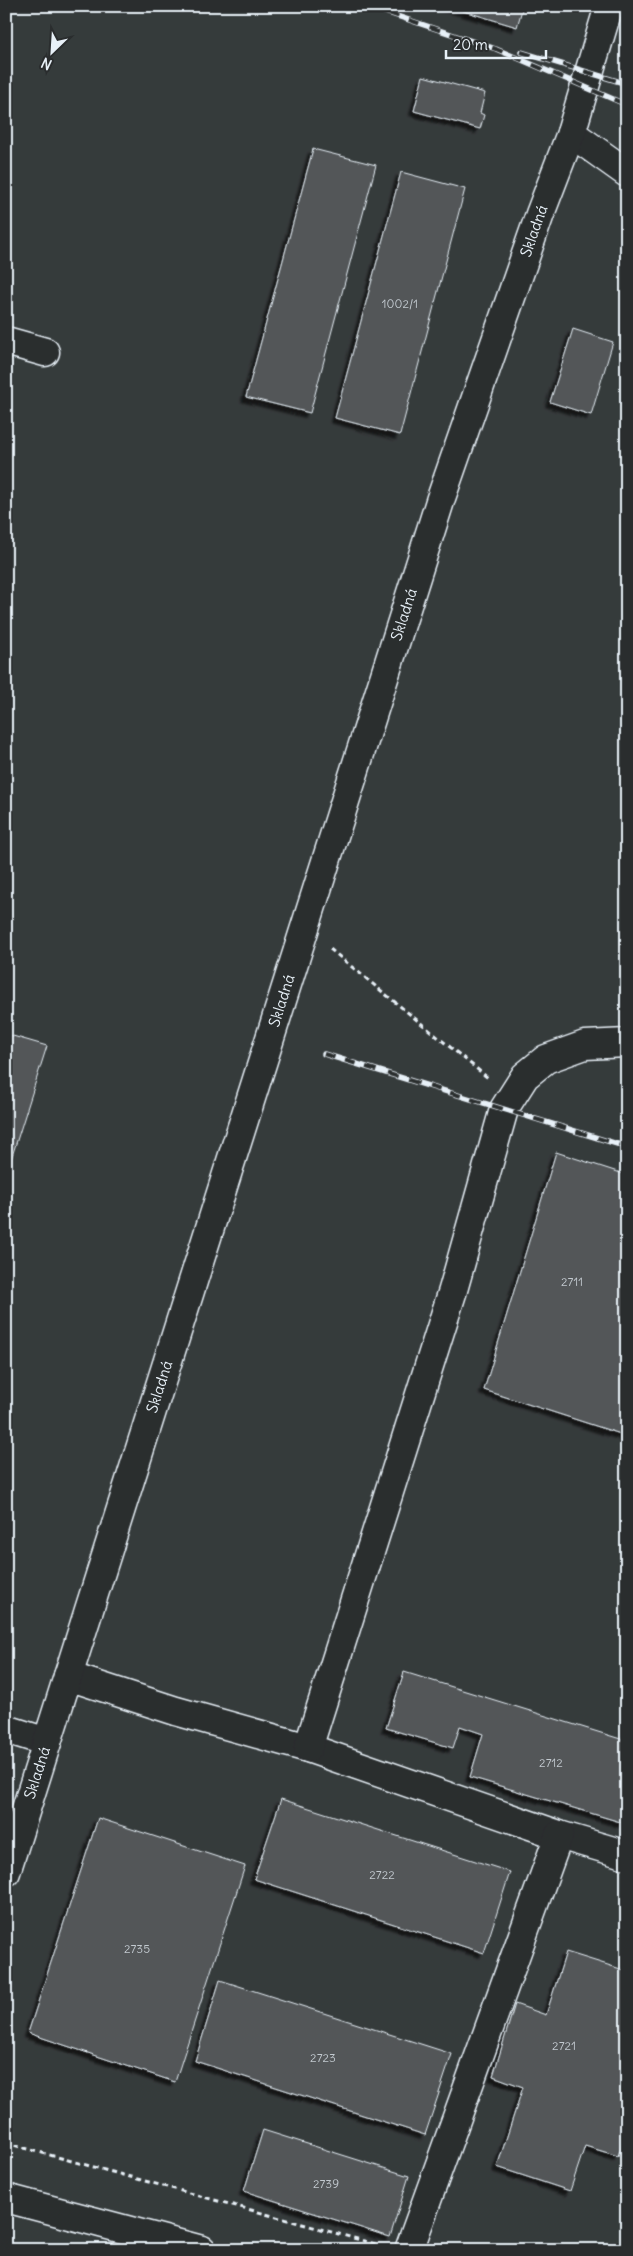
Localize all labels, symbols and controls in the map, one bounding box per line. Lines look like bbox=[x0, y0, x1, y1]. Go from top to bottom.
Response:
north arrow bbox=[28, 28, 78, 78]
scale bar bbox=[446, 28, 546, 60]
text: 20 m bbox=[453, 35, 488, 54]
text: N bbox=[38, 54, 55, 74]
street label: Skladná bbox=[516, 202, 552, 259]
house number: 1002/1 bbox=[382, 296, 418, 311]
street label: Skladná bbox=[386, 585, 421, 643]
street label: Skladná bbox=[264, 971, 299, 1029]
house number: 2711 bbox=[561, 1274, 583, 1289]
street label: Skladná bbox=[142, 1358, 176, 1415]
street label: Skladná bbox=[20, 1744, 54, 1801]
house number: 2712 bbox=[539, 1755, 563, 1770]
house number: 2722 bbox=[369, 1867, 395, 1882]
house number: 2735 bbox=[124, 1941, 150, 1956]
house number: 2721 bbox=[552, 2038, 576, 2053]
house number: 2723 bbox=[310, 2050, 336, 2065]
house number: 2739 bbox=[313, 2176, 339, 2191]

